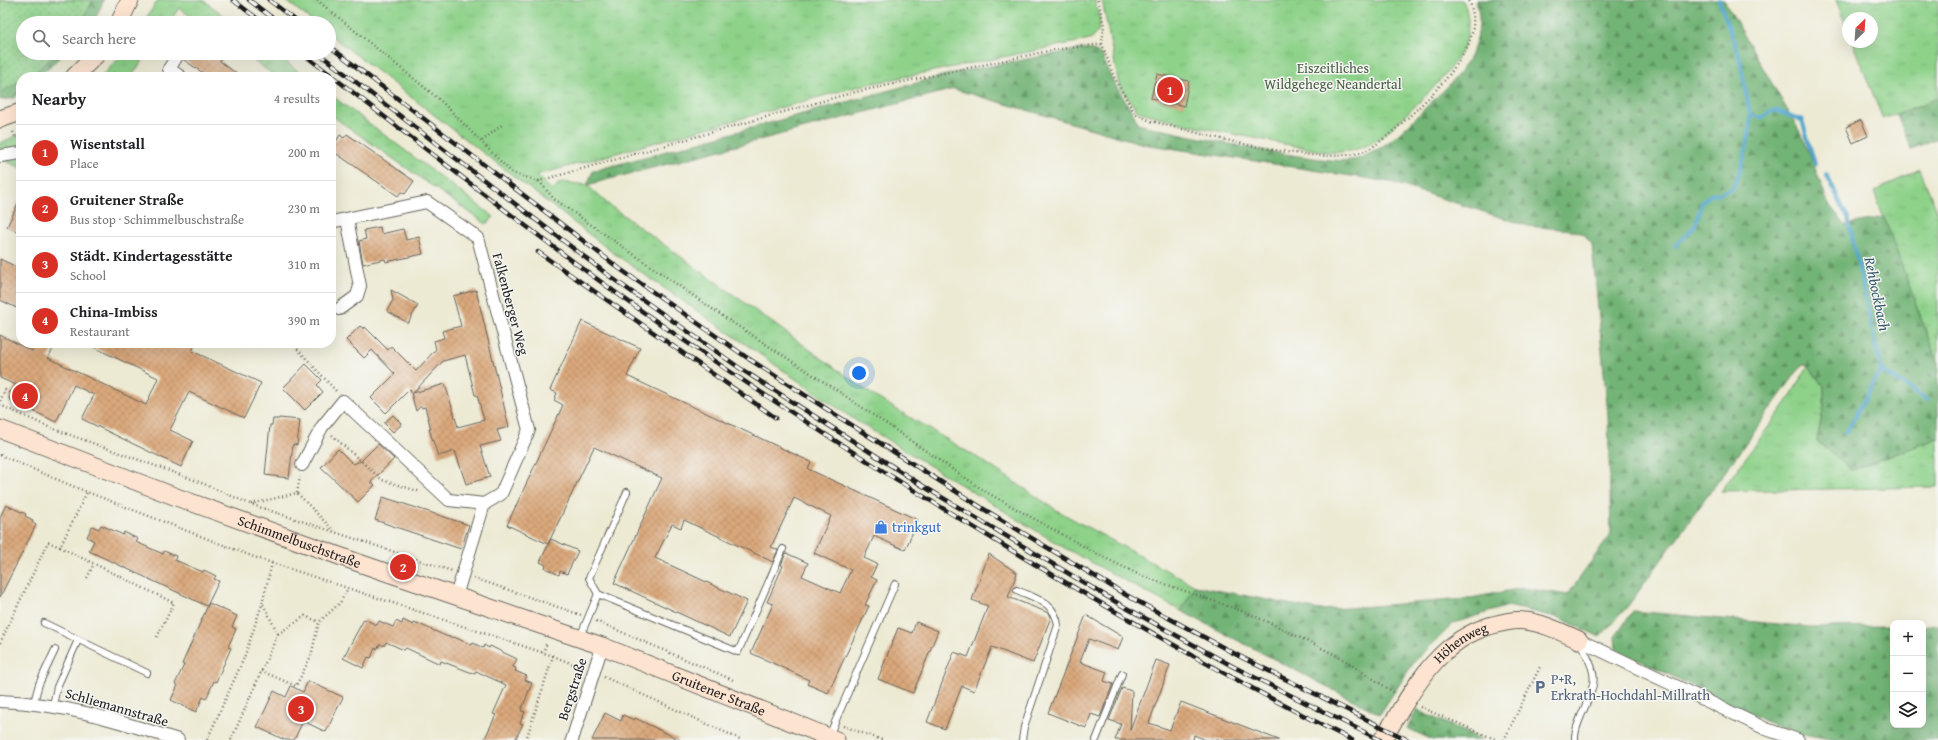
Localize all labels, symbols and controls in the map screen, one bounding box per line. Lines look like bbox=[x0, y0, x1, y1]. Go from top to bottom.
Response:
north arrow bbox=[1842, 12, 1878, 48]
search box bbox=[16, 16, 336, 60]
icon: search bbox=[30, 27, 52, 49]
text: Search here bbox=[62, 28, 136, 49]
park label: Eiszeitliches Wildgehege Neandertal bbox=[1264, 58, 1402, 94]
pin: 1 bbox=[1157, 75, 1183, 105]
text: Nearby bbox=[32, 86, 86, 111]
text: 4 results bbox=[274, 89, 320, 108]
text: Wisentstall bbox=[70, 133, 145, 154]
text: 1 bbox=[42, 143, 48, 162]
text: 200 m bbox=[288, 143, 320, 162]
text: Place bbox=[70, 154, 99, 173]
text: Gruitener Straße bbox=[70, 189, 184, 210]
text: 2 bbox=[42, 199, 48, 218]
text: 230 m bbox=[288, 199, 320, 218]
text: Bus stop · Schimmelbuschstraße bbox=[70, 210, 244, 229]
text: Städt. Kindertagesstätte bbox=[70, 245, 233, 266]
street label: Falkenberger Weg bbox=[488, 251, 534, 357]
water label: Rehbockbach bbox=[1859, 254, 1896, 333]
text: 3 bbox=[42, 255, 48, 274]
text: 310 m bbox=[288, 255, 320, 274]
text: School bbox=[70, 266, 106, 285]
text: China-Imbiss bbox=[70, 301, 158, 322]
text: 4 bbox=[42, 311, 48, 330]
text: 390 m bbox=[288, 311, 320, 330]
text: Restaurant bbox=[70, 322, 130, 341]
your location bbox=[849, 363, 869, 383]
pin: 4 bbox=[12, 381, 38, 411]
street label: Schimmelbuschstraße bbox=[235, 510, 364, 573]
place label: trinkgut bbox=[892, 517, 941, 537]
shop icon: trinkgut bbox=[873, 519, 889, 535]
pin: 2 bbox=[390, 552, 416, 582]
street label: Höhenweg bbox=[1429, 617, 1490, 668]
map controls bbox=[1890, 620, 1926, 728]
button: + bbox=[1890, 620, 1926, 656]
street label: Bergstraße bbox=[552, 655, 592, 723]
button: − bbox=[1890, 656, 1926, 692]
street label: Gruitener Straße bbox=[669, 665, 769, 721]
place label: P+R, Erkrath-Hochdahl-Millrath bbox=[1551, 669, 1710, 705]
parking icon: P+R, Erkrath-Hochdahl-Millrath bbox=[1532, 679, 1548, 695]
street label: Schliemannstraße bbox=[63, 683, 171, 731]
button: layers bbox=[1890, 692, 1926, 728]
pin: 3 bbox=[288, 694, 314, 724]

